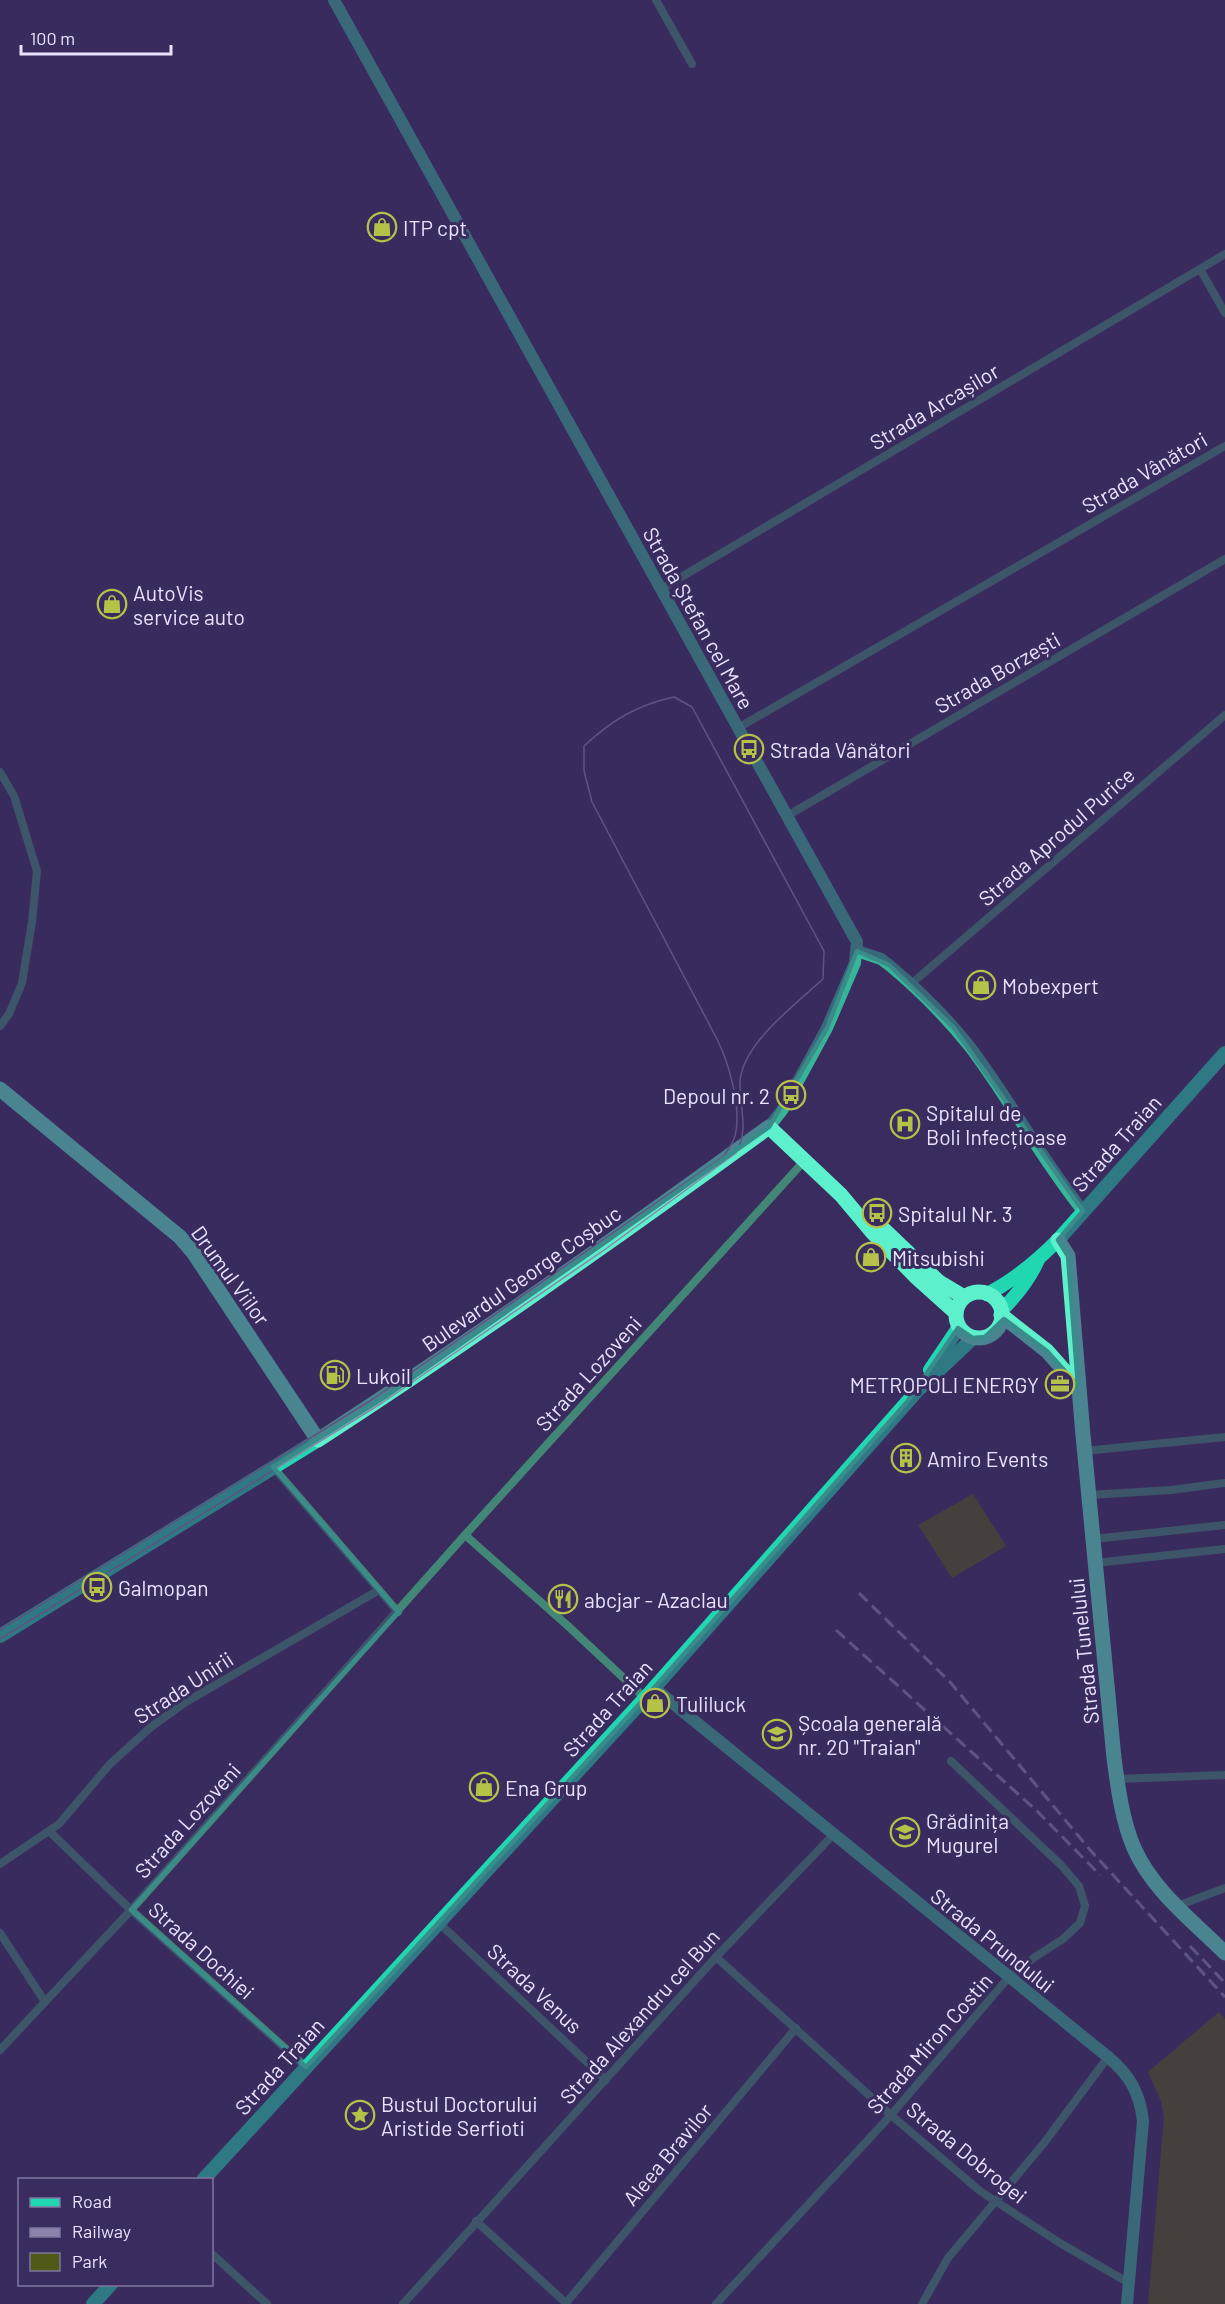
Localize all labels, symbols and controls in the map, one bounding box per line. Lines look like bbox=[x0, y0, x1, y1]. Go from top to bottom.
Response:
scale bar bbox=[21, 18, 171, 56]
text: 100 m bbox=[30, 27, 75, 49]
shop icon: ITP cpt bbox=[366, 211, 398, 243]
place label: ITP cpt bbox=[403, 215, 467, 240]
street label: Strada Arcașilor bbox=[865, 358, 1003, 454]
street label: Strada Vânători bbox=[1077, 426, 1211, 518]
street label: Strada Ștefan cel Mare bbox=[639, 523, 759, 713]
place label: AutoVis service auto bbox=[133, 580, 245, 629]
shop icon: AutoVis service auto bbox=[96, 588, 128, 620]
street label: Strada Borzești bbox=[930, 626, 1064, 718]
bus stop icon: Strada Vânători bbox=[733, 733, 765, 765]
place label: Strada Vânători bbox=[770, 737, 911, 762]
street label: Strada Aprodul Purice bbox=[973, 761, 1139, 911]
shop icon: Mobexpert bbox=[965, 969, 997, 1001]
place label: Mobexpert bbox=[1002, 973, 1099, 998]
bus stop icon: Depoul nr. 2 bbox=[775, 1079, 807, 1111]
place label: Depoul nr. 2 bbox=[663, 1083, 770, 1108]
street label: Strada Traian bbox=[1066, 1090, 1166, 1196]
place label: Spitalul de Boli Infecțioase bbox=[926, 1100, 1067, 1149]
hospital icon: Spitalul de Boli Infecțioase bbox=[889, 1108, 921, 1140]
bus stop icon: Spitalul Nr. 3 bbox=[861, 1197, 893, 1229]
street label: Bulevardul George Coșbuc bbox=[417, 1200, 625, 1356]
place label: Spitalul Nr. 3 bbox=[898, 1201, 1013, 1226]
street label: Drumul Viilor bbox=[187, 1221, 276, 1330]
shop icon: Mitsubishi bbox=[855, 1241, 887, 1273]
place label: Mitsubishi bbox=[892, 1245, 985, 1270]
street label: Strada Lozoveni bbox=[530, 1310, 646, 1436]
fuel station icon: Lukoil bbox=[319, 1359, 351, 1391]
place label: Lukoil bbox=[356, 1363, 411, 1388]
office icon: METROPOLI ENERGY bbox=[1044, 1368, 1076, 1400]
place label: METROPOLI ENERGY bbox=[850, 1372, 1039, 1397]
building icon: Amiro Events bbox=[890, 1442, 922, 1474]
place label: Amiro Events bbox=[927, 1446, 1048, 1471]
bus stop icon: Galmopan bbox=[81, 1571, 113, 1603]
place label: Galmopan bbox=[118, 1575, 209, 1600]
street label: Strada Tunelului bbox=[1063, 1577, 1103, 1725]
restaurant icon: abcjar - Azaclau bbox=[547, 1583, 579, 1615]
place label: abcjar - Azaclau bbox=[584, 1587, 728, 1612]
street label: Strada Unirii bbox=[129, 1646, 237, 1728]
street label: Strada Traian bbox=[557, 1655, 657, 1761]
shop icon: Tuliluck bbox=[639, 1687, 671, 1719]
place label: Tuliluck bbox=[676, 1691, 746, 1716]
place label: Școala generală nr. 20 "Traian" bbox=[798, 1710, 942, 1759]
school or university icon: Școala generală nr. 20 "Traian" bbox=[761, 1718, 793, 1750]
street label: Strada Lozoveni bbox=[129, 1757, 245, 1883]
shop icon: Ena Grup bbox=[468, 1771, 500, 1803]
place label: Ena Grup bbox=[505, 1775, 587, 1800]
place label: Grădinița Mugurel bbox=[926, 1808, 1009, 1857]
school or university icon: Grădinița Mugurel bbox=[889, 1816, 921, 1848]
street label: Strada Prundului bbox=[926, 1883, 1060, 1997]
street label: Strada Dochiei bbox=[144, 1896, 260, 2004]
street label: Strada Alexandru cel Bun bbox=[554, 1924, 724, 2108]
street label: Strada Venus bbox=[483, 1938, 587, 2038]
street label: Strada Miron Costin bbox=[861, 1968, 997, 2118]
street label: Strada Traian bbox=[229, 2013, 329, 2119]
place label: Bustul Doctorului Aristide Serfioti bbox=[381, 2091, 538, 2140]
street label: Strada Dobrogei bbox=[902, 2096, 1032, 2208]
street label: Aleea Bravilor bbox=[617, 2098, 717, 2210]
place icon: Bustul Doctorului Aristide Serfioti bbox=[344, 2099, 376, 2131]
legend bbox=[18, 2178, 213, 2286]
text: Road bbox=[72, 2190, 112, 2212]
text: Railway bbox=[72, 2220, 131, 2242]
text: Park bbox=[72, 2250, 107, 2272]

